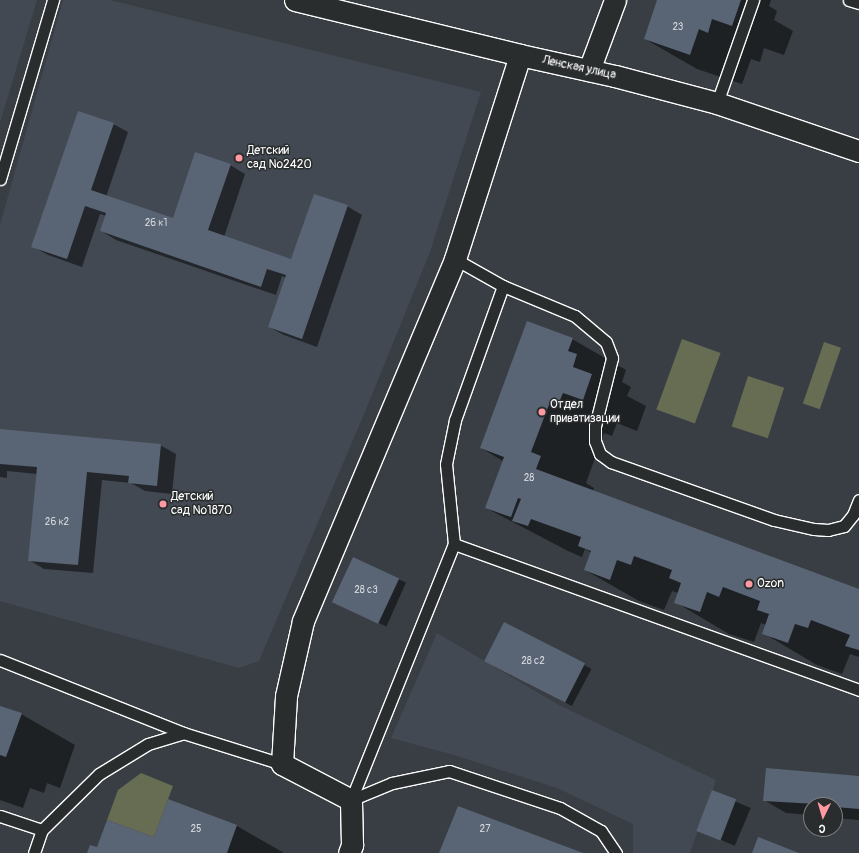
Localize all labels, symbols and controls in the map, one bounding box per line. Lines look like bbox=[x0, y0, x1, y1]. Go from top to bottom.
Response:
house number: 23 bbox=[673, 22, 683, 34]
street label: Ленская улица bbox=[541, 53, 617, 83]
place label: Детский сад №2420 bbox=[247, 144, 312, 172]
marker: Детский сад №2420 bbox=[234, 153, 244, 163]
house number: 26 к1 bbox=[145, 218, 167, 230]
place label: Отдел приватизации bbox=[550, 398, 620, 426]
marker: Отдел приватизации bbox=[537, 407, 547, 417]
house number: 28 bbox=[524, 473, 534, 485]
place label: Детский сад №1870 bbox=[171, 490, 232, 518]
marker: Детский сад №1870 bbox=[158, 499, 168, 509]
house number: 26 к2 bbox=[45, 517, 69, 529]
place label: Ozon bbox=[757, 577, 784, 591]
marker: Ozon bbox=[744, 579, 754, 589]
house number: 28 с3 bbox=[354, 585, 378, 597]
house number: 28 с2 bbox=[521, 656, 545, 668]
north arrow bbox=[803, 797, 843, 837]
text: С bbox=[818, 822, 826, 835]
house number: 25 bbox=[190, 824, 202, 836]
house number: 27 bbox=[480, 824, 490, 836]

